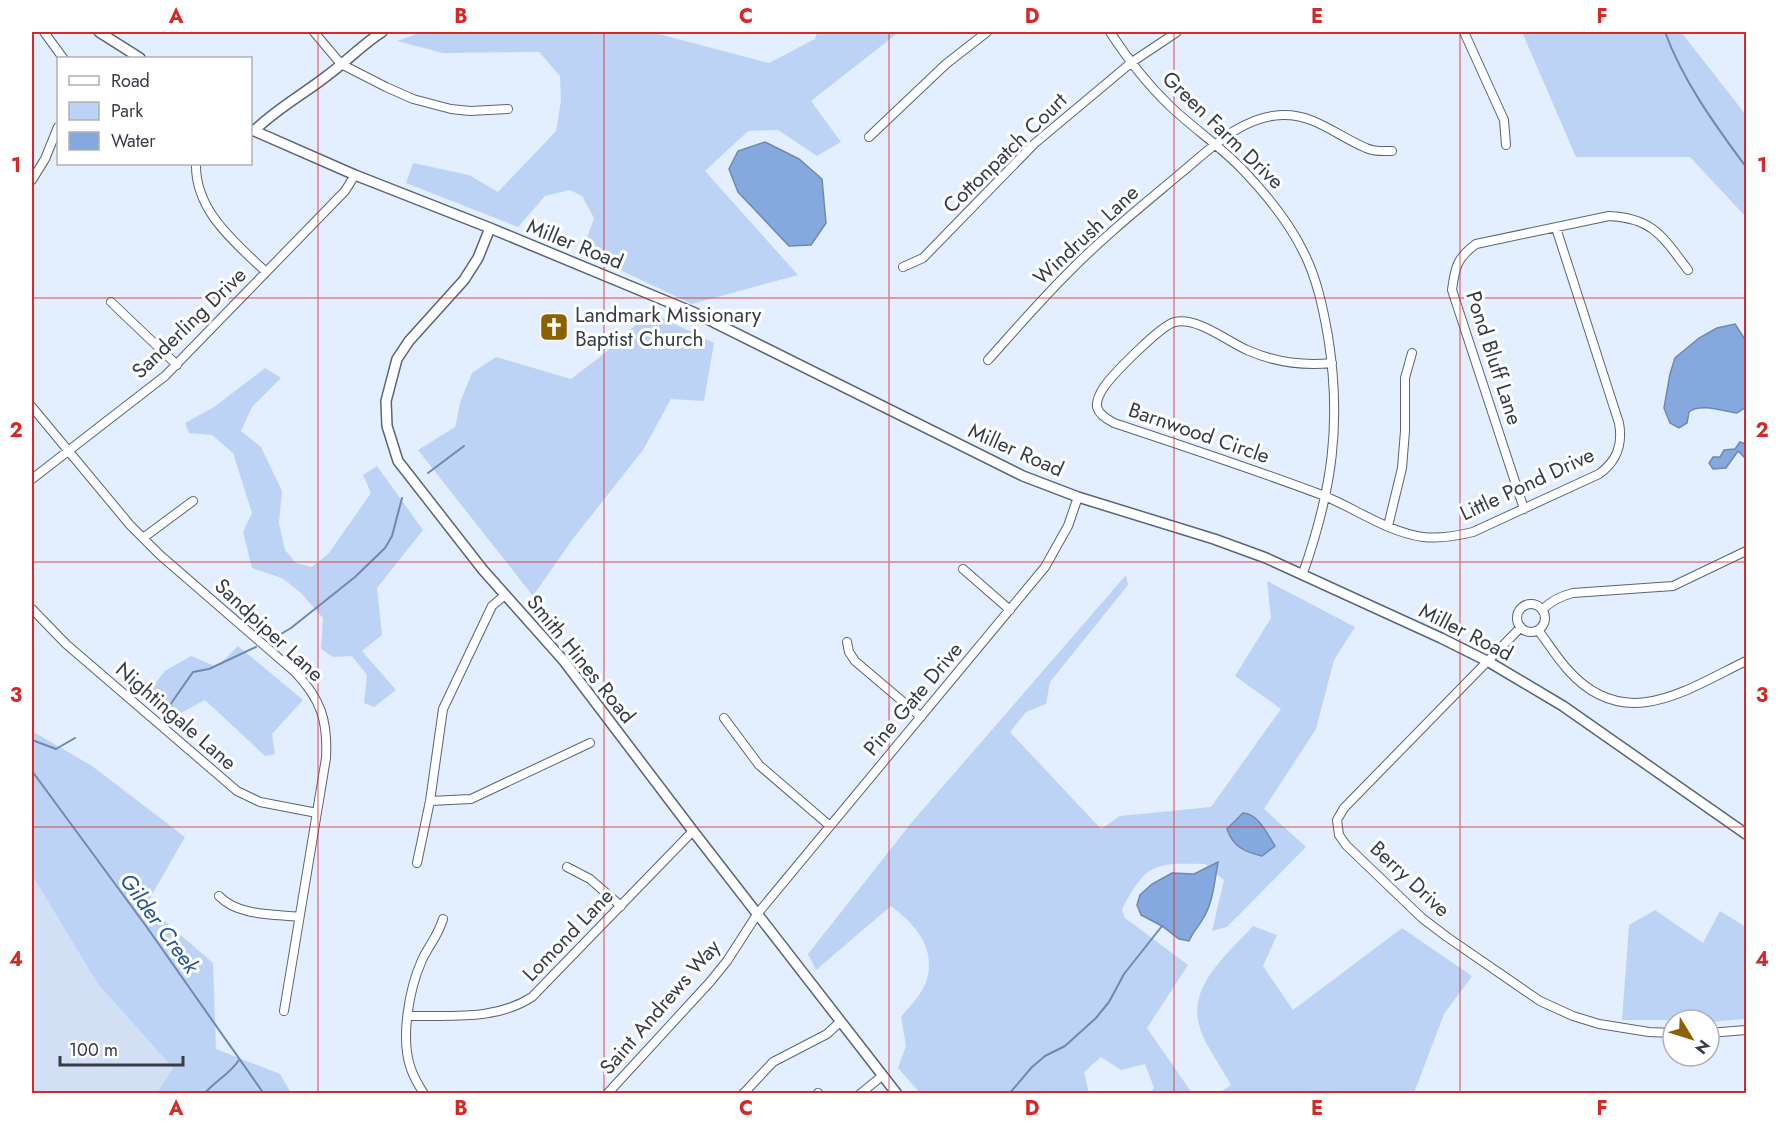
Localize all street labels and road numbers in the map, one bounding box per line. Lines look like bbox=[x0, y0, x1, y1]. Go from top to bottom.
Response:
street label: Green Farm Drive bbox=[1156, 64, 1291, 196]
street label: Cottonpatch Court bbox=[936, 86, 1074, 220]
street label: Windrush Lane bbox=[1027, 178, 1146, 292]
street label: Miller Road bbox=[522, 211, 628, 277]
street label: Sanderling Drive bbox=[125, 260, 253, 386]
street label: Pond Bluff Lane bbox=[1458, 287, 1530, 429]
street label: Barnwood Circle bbox=[1124, 395, 1274, 471]
street label: Miller Road bbox=[963, 416, 1069, 484]
street label: Little Pond Drive bbox=[1455, 440, 1599, 528]
street label: Sandpiper Lane bbox=[208, 571, 330, 689]
street label: Smith Hines Road bbox=[520, 588, 642, 730]
street label: Miller Road bbox=[1414, 596, 1518, 668]
street label: Pine Gate Drive bbox=[856, 635, 970, 762]
street label: Nightingale Lane bbox=[109, 655, 243, 777]
street label: Berry Drive bbox=[1363, 834, 1457, 924]
street label: Lomond Lane bbox=[516, 881, 620, 988]
street label: Saint Andrews Way bbox=[593, 932, 728, 1081]

